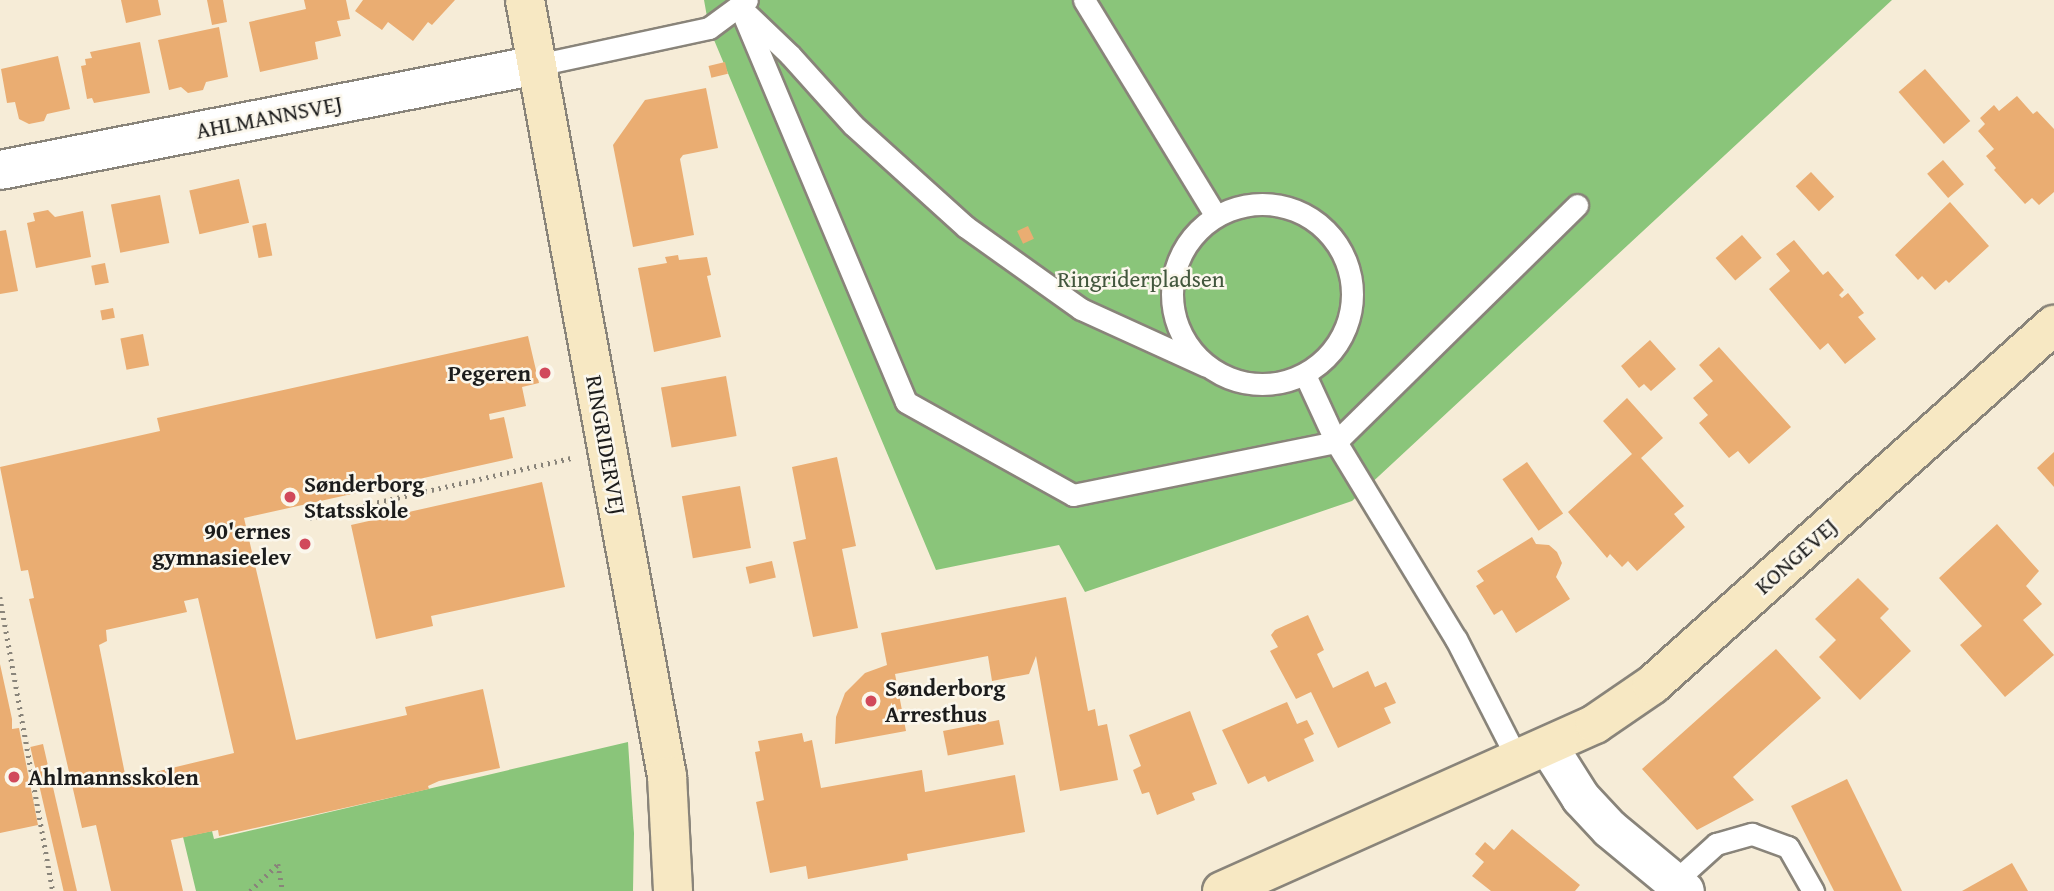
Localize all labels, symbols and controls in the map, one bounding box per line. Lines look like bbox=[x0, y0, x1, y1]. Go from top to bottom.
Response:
street label: AHLMANNSVEJ bbox=[193, 89, 345, 145]
park label: Ringriderpladsen bbox=[1057, 265, 1225, 293]
place label: Pegeren bbox=[448, 359, 531, 387]
marker: Pegeren bbox=[537, 365, 553, 381]
street label: RINGRIDERVEJ bbox=[580, 373, 632, 517]
place label: Sønderborg Statsskole bbox=[304, 470, 424, 524]
marker: Sønderborg Statsskole bbox=[282, 489, 298, 505]
street label: KONGEVEJ bbox=[1749, 512, 1843, 600]
place label: 90'ernes gymnasieelev bbox=[152, 517, 291, 571]
marker: 90'ernes gymnasieelev bbox=[297, 536, 313, 552]
place label: Sønderborg Arresthus bbox=[885, 674, 1005, 728]
marker: Sønderborg Arresthus bbox=[863, 693, 879, 709]
place label: Ahlmannsskolen bbox=[28, 763, 199, 791]
marker: Ahlmannsskolen bbox=[6, 769, 22, 785]

